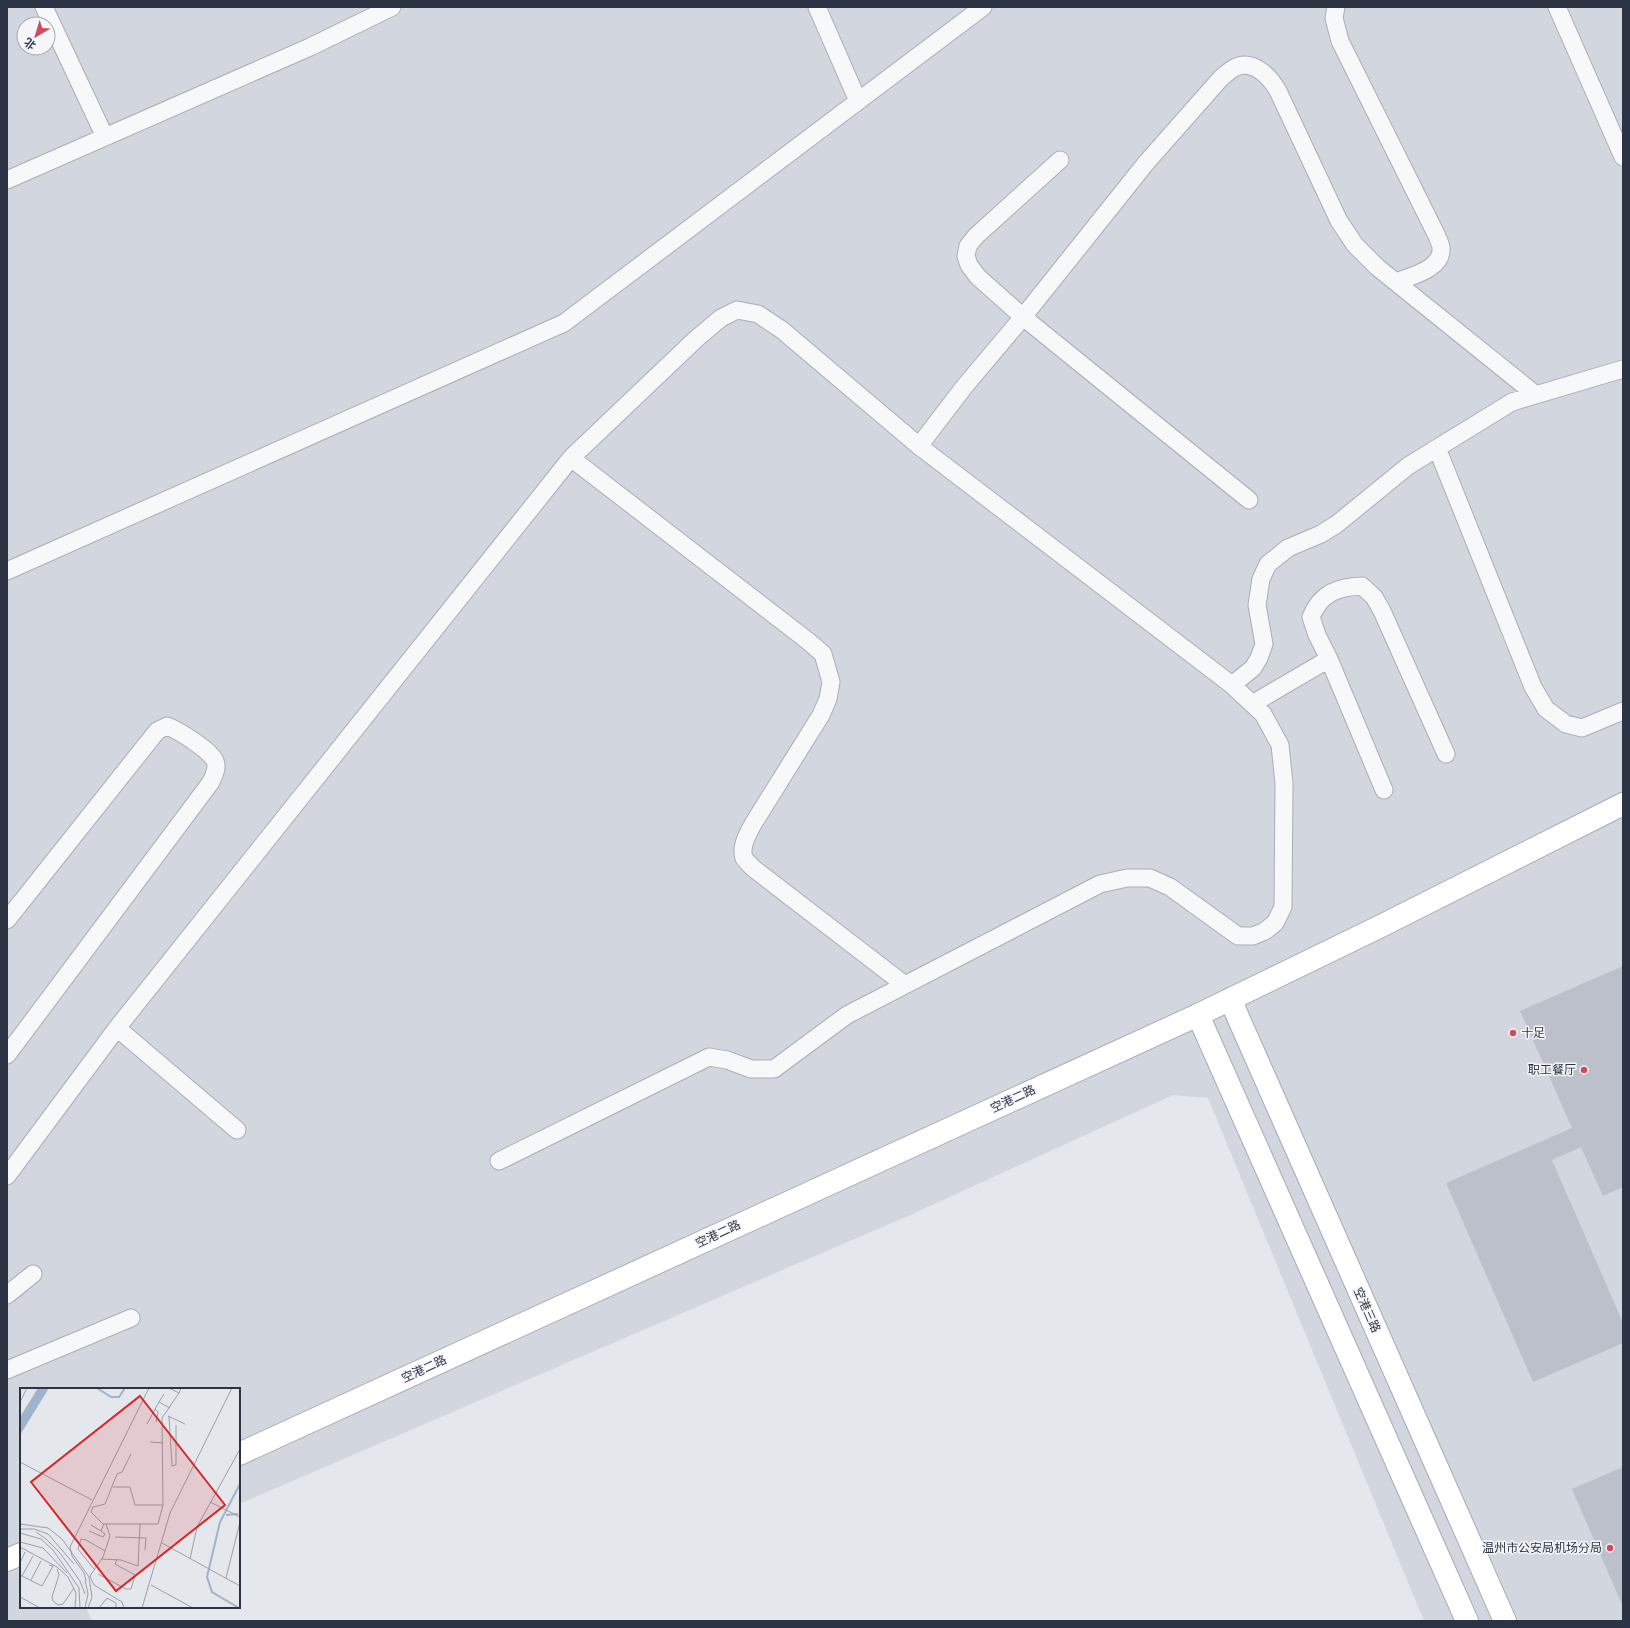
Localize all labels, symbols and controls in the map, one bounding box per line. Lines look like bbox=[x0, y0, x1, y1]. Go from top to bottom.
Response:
north arrow bbox=[16, 16, 56, 56]
text: 北 bbox=[22, 35, 38, 52]
place label: 十足 bbox=[1521, 1026, 1545, 1040]
marker: 十足 bbox=[1508, 1028, 1518, 1038]
place label: 职工餐厅 bbox=[1528, 1063, 1576, 1077]
marker: 职工餐厅 bbox=[1579, 1065, 1589, 1075]
street label: 空港二路 bbox=[988, 1083, 1038, 1115]
street label: 空港二路 bbox=[693, 1218, 743, 1250]
street label: 空港三路 bbox=[1351, 1285, 1383, 1335]
street label: 空港二路 bbox=[399, 1353, 449, 1385]
inset map bbox=[20, 1388, 240, 1608]
place label: 温州市公安局机场分局 bbox=[1482, 1541, 1602, 1555]
marker: 温州市公安局机场分局 bbox=[1605, 1543, 1615, 1553]

